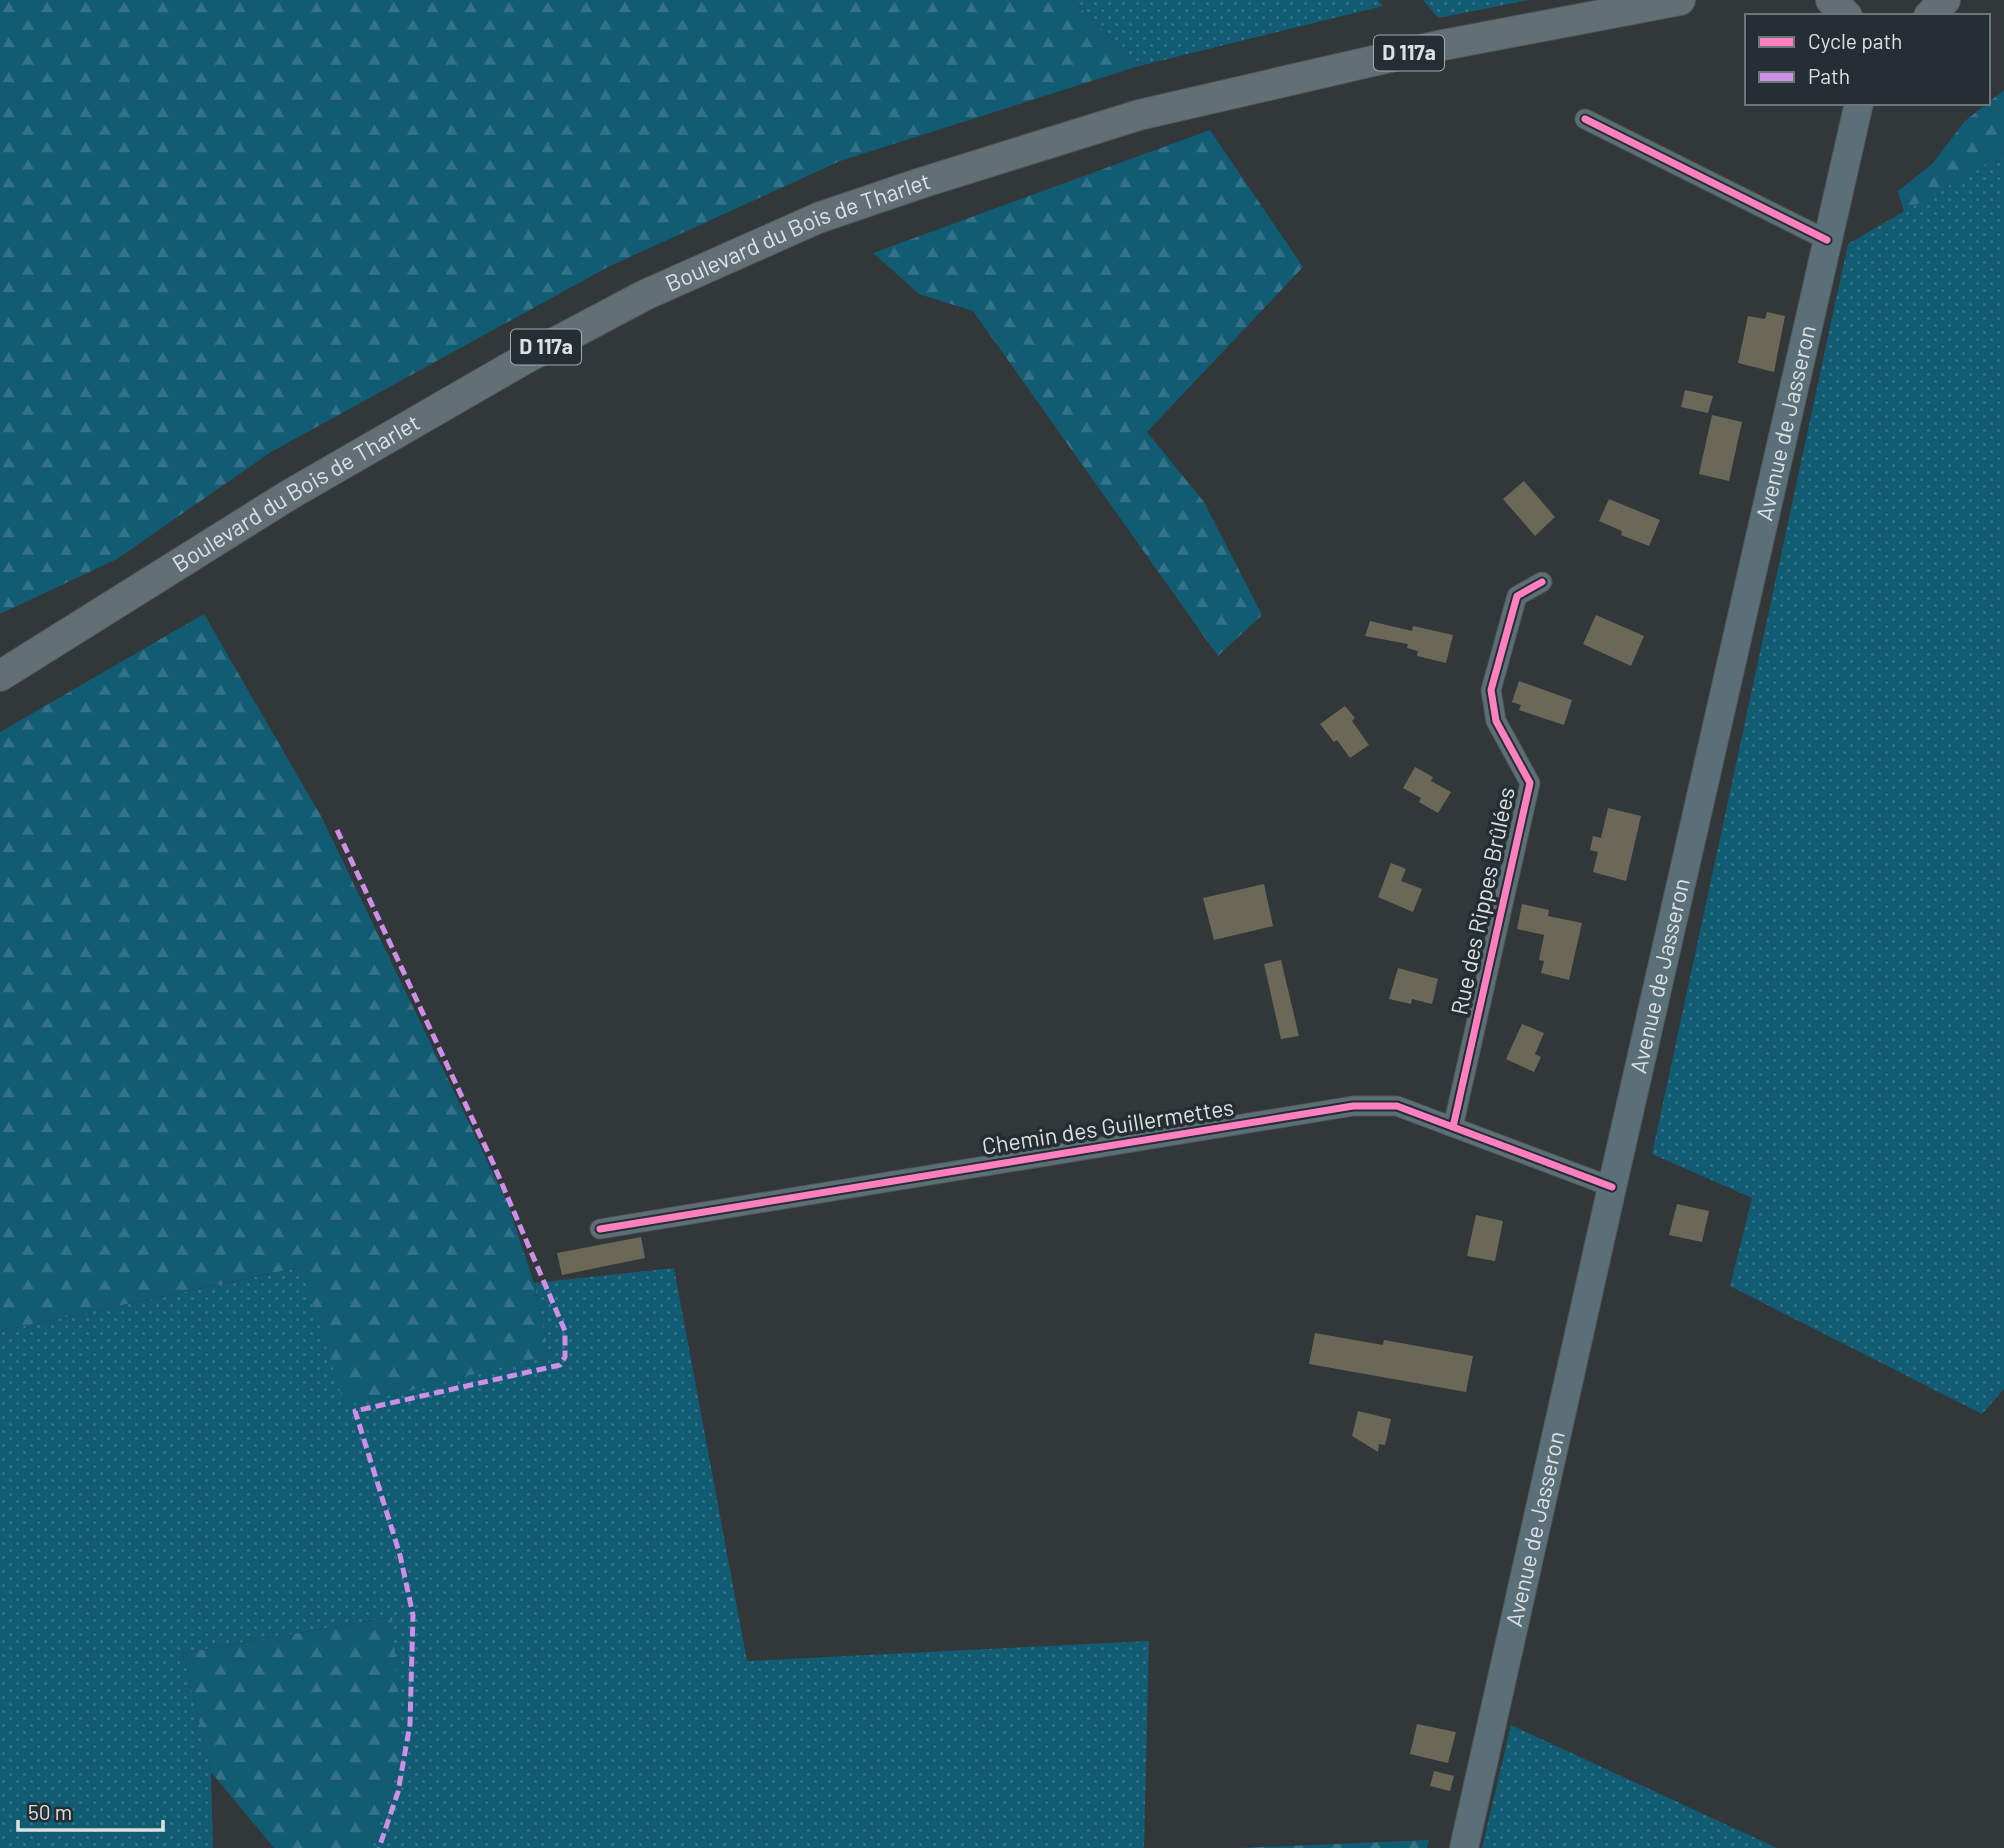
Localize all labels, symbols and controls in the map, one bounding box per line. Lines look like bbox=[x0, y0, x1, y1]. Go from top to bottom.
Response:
legend bbox=[1745, 14, 1990, 105]
text: Cycle path bbox=[1808, 28, 1902, 53]
road number: D 117a bbox=[1374, 36, 1444, 70]
text: Path bbox=[1808, 63, 1850, 88]
street label: Boulevard du Bois de Tharlet bbox=[661, 166, 934, 297]
street label: Avenue de Jasseron bbox=[1749, 322, 1821, 523]
road number: D 117a bbox=[511, 330, 581, 364]
street label: Boulevard du Bois de Tharlet bbox=[167, 408, 424, 578]
street label: Rue des Rippes Brûlées bbox=[1444, 784, 1520, 1017]
street label: Avenue de Jasseron bbox=[1623, 875, 1695, 1076]
street label: Chemin des Guillermettes bbox=[980, 1092, 1236, 1160]
street label: Avenue de Jasseron bbox=[1499, 1428, 1570, 1629]
scale bar bbox=[18, 1788, 163, 1832]
text: 50 m bbox=[28, 1799, 72, 1824]

